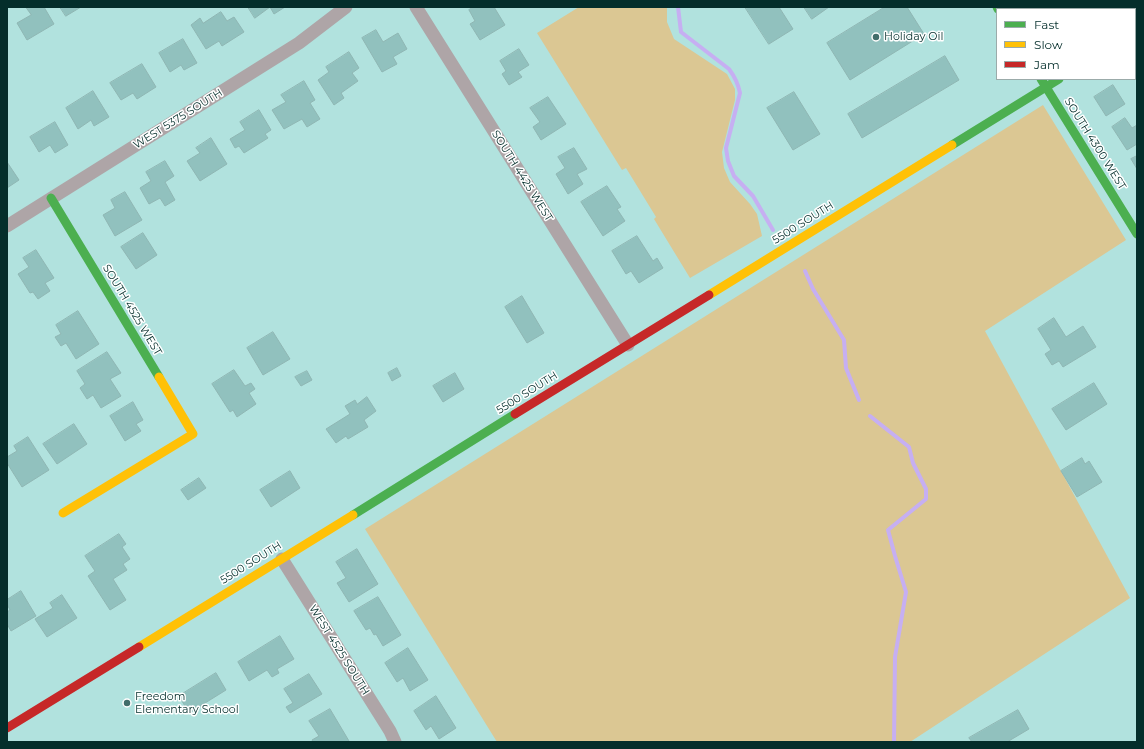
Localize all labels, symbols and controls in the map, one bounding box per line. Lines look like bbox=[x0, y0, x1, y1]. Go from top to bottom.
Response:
legend bbox=[996, 8, 1136, 80]
text: Fast bbox=[1034, 17, 1059, 32]
place label: Holiday Oil bbox=[884, 30, 943, 44]
marker: Holiday Oil bbox=[871, 32, 881, 42]
text: Slow bbox=[1034, 37, 1063, 52]
text: Jam bbox=[1034, 57, 1060, 72]
street label: WEST 5375 SOUTH bbox=[131, 86, 225, 152]
street label: SOUTH 4300 WEST bbox=[1061, 96, 1129, 192]
street label: SOUTH 4425 WEST bbox=[489, 128, 555, 224]
street label: 5500 SOUTH bbox=[770, 199, 836, 247]
street label: SOUTH 4525 WEST bbox=[100, 262, 164, 358]
street label: 5500 SOUTH bbox=[494, 369, 560, 417]
street label: 5500 SOUTH bbox=[218, 539, 284, 587]
street label: WEST 4525 SOUTH bbox=[306, 602, 372, 698]
place label: Freedom Elementary School bbox=[135, 690, 239, 716]
marker: Freedom Elementary School bbox=[122, 698, 132, 708]

